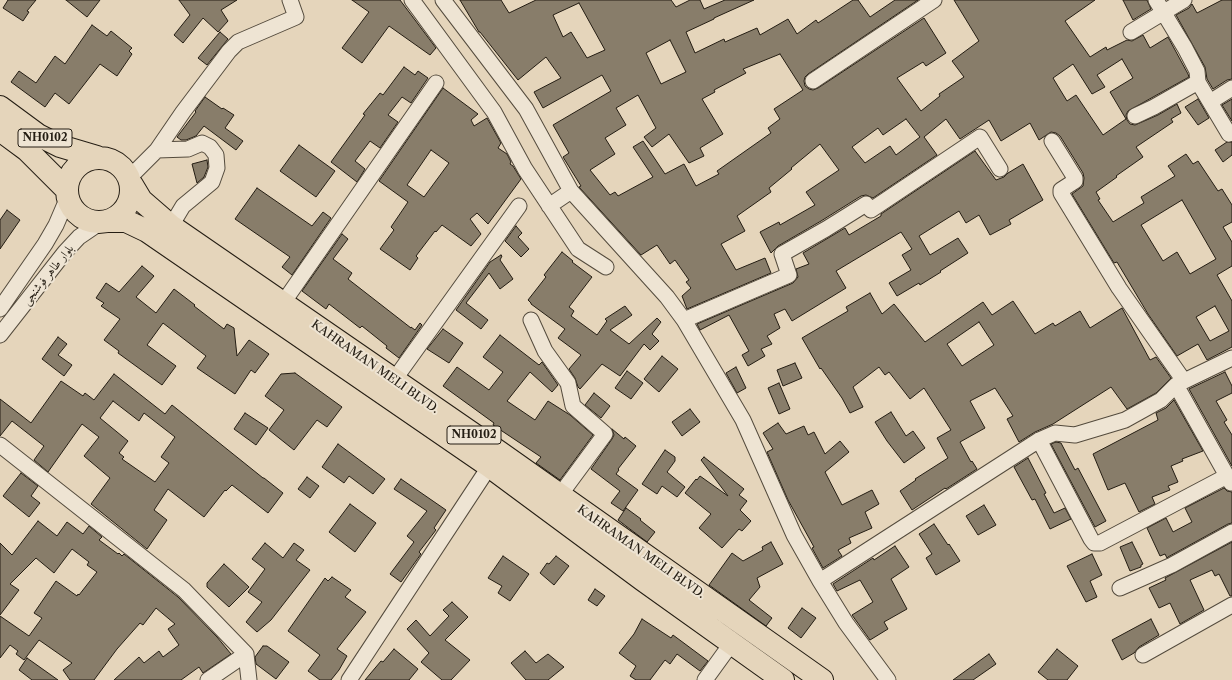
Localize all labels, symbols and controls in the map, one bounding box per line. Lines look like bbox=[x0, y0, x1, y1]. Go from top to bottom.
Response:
road number: NH0102 bbox=[18, 129, 72, 147]
street label: بلوار طاهر فوشنجی bbox=[19, 242, 77, 308]
street label: KAHRAMAN MELI BLVD. bbox=[308, 317, 442, 417]
road number: NH0102 bbox=[447, 426, 501, 444]
street label: KAHRAMAN MELI BLVD. bbox=[574, 502, 708, 602]

